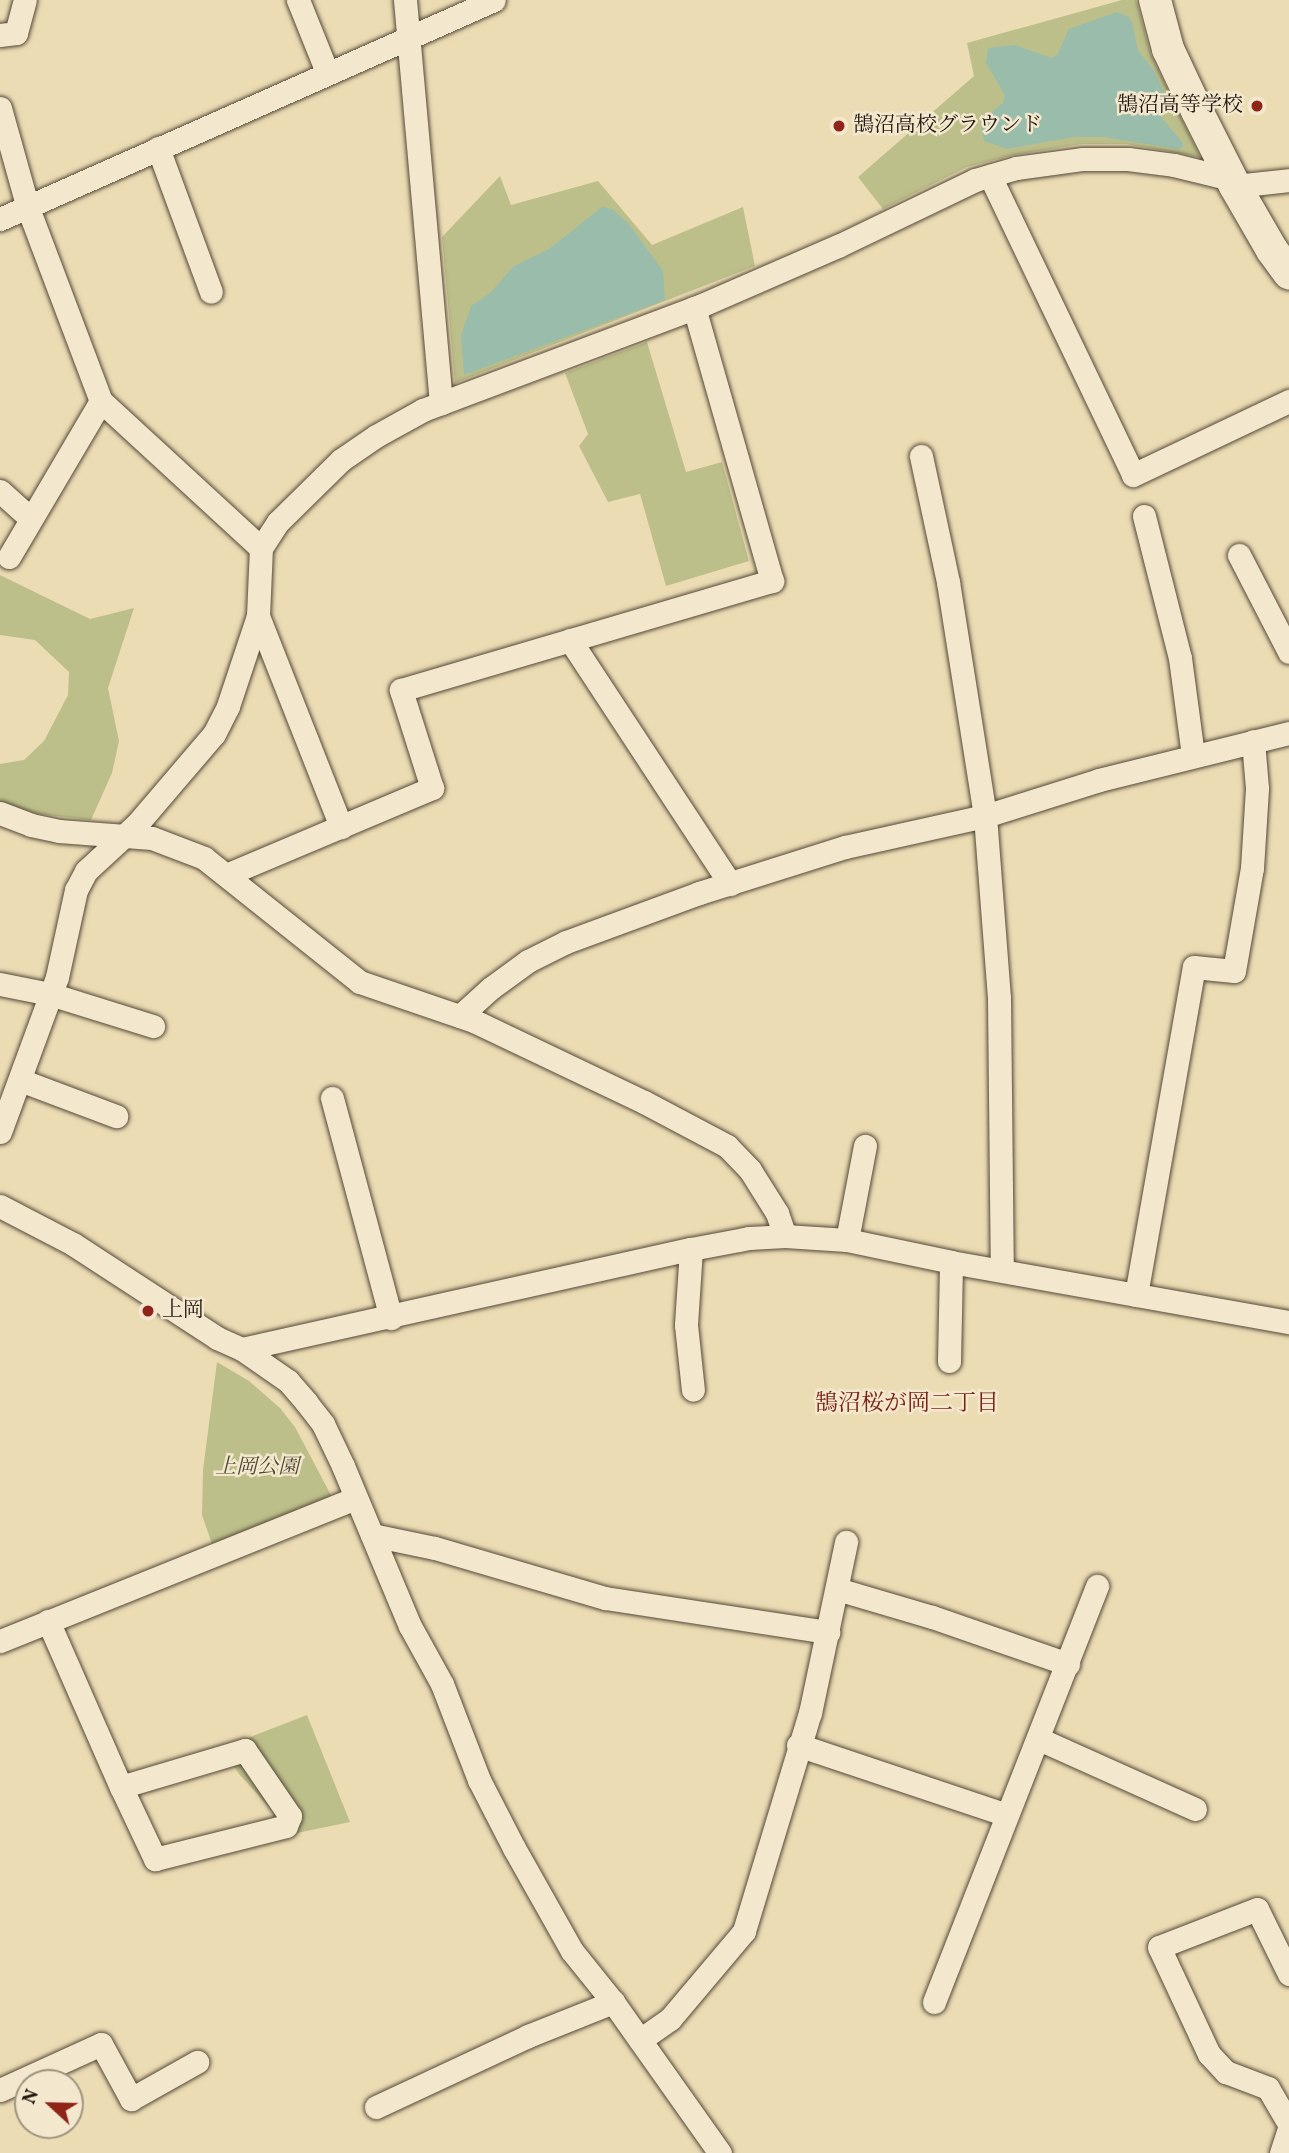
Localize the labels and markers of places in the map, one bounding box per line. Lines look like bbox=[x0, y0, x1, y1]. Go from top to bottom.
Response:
place label: 鵠沼高等学校 bbox=[1117, 93, 1243, 119]
marker: 鵠沼高等学校 bbox=[1249, 98, 1265, 114]
place label: 鵠沼高校グラウンド bbox=[853, 113, 1042, 139]
marker: 鵠沼高校グラウンド bbox=[831, 118, 847, 134]
place label: 上岡 bbox=[162, 1298, 204, 1324]
marker: 上岡 bbox=[140, 1303, 156, 1319]

